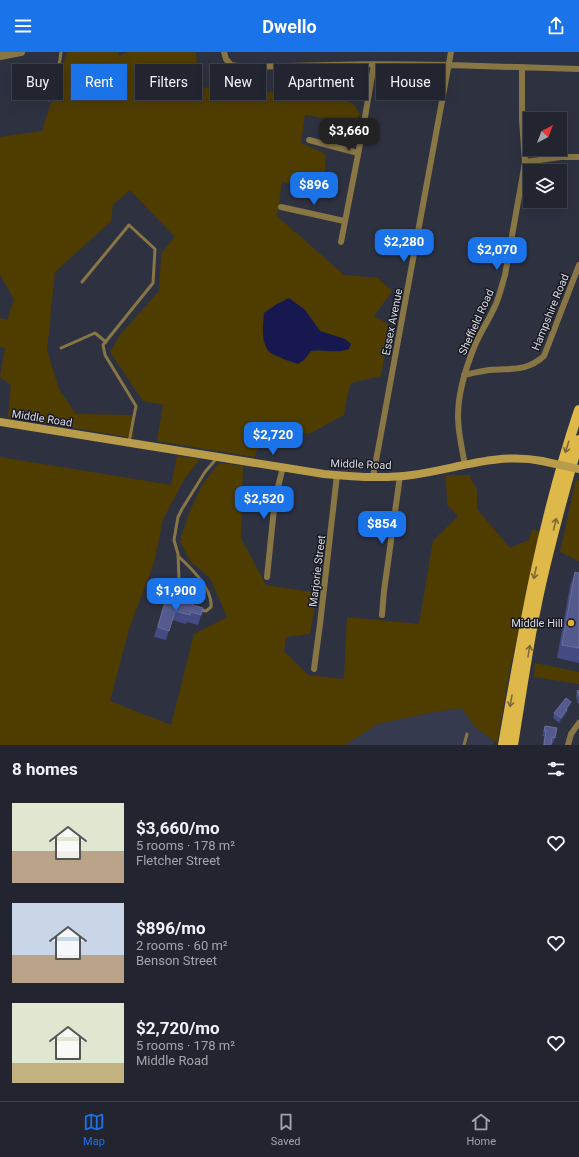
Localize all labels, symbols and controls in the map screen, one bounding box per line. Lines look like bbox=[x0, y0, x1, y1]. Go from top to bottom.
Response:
icon: menu bbox=[12, 15, 34, 37]
icon: share bbox=[545, 15, 567, 37]
text: Dwello bbox=[262, 16, 317, 37]
chip: Buy bbox=[12, 64, 63, 100]
chip: Rent bbox=[71, 64, 127, 100]
chip: Filters bbox=[135, 64, 202, 100]
chip: New bbox=[210, 64, 266, 100]
chip: Apartment bbox=[274, 64, 368, 100]
chip: House bbox=[376, 64, 445, 100]
north arrow bbox=[523, 112, 567, 156]
map controls bbox=[523, 112, 567, 208]
pin: $3,660 bbox=[316, 118, 382, 152]
text: $3,660 bbox=[329, 123, 369, 138]
button: layers bbox=[523, 164, 567, 208]
pin: $896 bbox=[290, 172, 338, 206]
text: $896 bbox=[299, 177, 329, 192]
pin: $2,280 bbox=[371, 229, 437, 263]
text: $2,280 bbox=[384, 234, 424, 249]
pin: $2,070 bbox=[464, 237, 530, 271]
text: $2,070 bbox=[477, 242, 517, 257]
street label: Hampshire Road bbox=[529, 272, 572, 352]
street label: Sheffield Road bbox=[456, 287, 497, 357]
street label: Essex Avenue bbox=[380, 288, 405, 357]
street label: Middle Road bbox=[11, 407, 73, 430]
pin: $2,720 bbox=[240, 422, 306, 456]
text: $2,720 bbox=[253, 427, 293, 442]
one-way arrow bbox=[563, 441, 570, 454]
street label: Middle Road bbox=[330, 457, 392, 472]
pin: $2,520 bbox=[231, 486, 297, 520]
text: $2,520 bbox=[244, 491, 284, 506]
pin: $854 bbox=[358, 511, 406, 545]
text: $854 bbox=[367, 516, 397, 531]
one-way arrow bbox=[552, 518, 560, 531]
street label: Marjorie Street bbox=[307, 534, 328, 608]
one-way arrow bbox=[530, 566, 538, 579]
pin: $1,900 bbox=[143, 578, 209, 612]
text: $1,900 bbox=[156, 583, 196, 598]
place label: Middle Hill bbox=[511, 617, 563, 630]
marker: Middle Hill bbox=[566, 618, 576, 628]
one-way arrow bbox=[525, 645, 533, 658]
one-way arrow bbox=[506, 694, 514, 707]
icon: filters bbox=[545, 758, 567, 780]
text: 8 homes bbox=[12, 759, 78, 779]
text: $3,660/mo bbox=[136, 818, 220, 838]
icon: home bbox=[44, 819, 92, 867]
icon: heart bbox=[545, 832, 567, 854]
text: 5 rooms · 178 m² bbox=[136, 838, 235, 853]
text: Fletcher Street bbox=[136, 853, 220, 868]
text: $896/mo bbox=[136, 918, 206, 938]
icon: home bbox=[44, 919, 92, 967]
icon: heart bbox=[545, 932, 567, 954]
text: 2 rooms · 60 m² bbox=[136, 938, 228, 953]
text: Benson Street bbox=[136, 953, 217, 968]
text: $2,720/mo bbox=[136, 1018, 220, 1038]
icon: home bbox=[44, 1019, 92, 1067]
icon: heart bbox=[545, 1032, 567, 1054]
text: 5 rooms · 178 m² bbox=[136, 1038, 235, 1053]
text: Middle Road bbox=[136, 1053, 208, 1068]
tab: Map bbox=[83, 1111, 105, 1148]
tab: Saved bbox=[271, 1111, 301, 1148]
tab: Home bbox=[466, 1111, 496, 1148]

